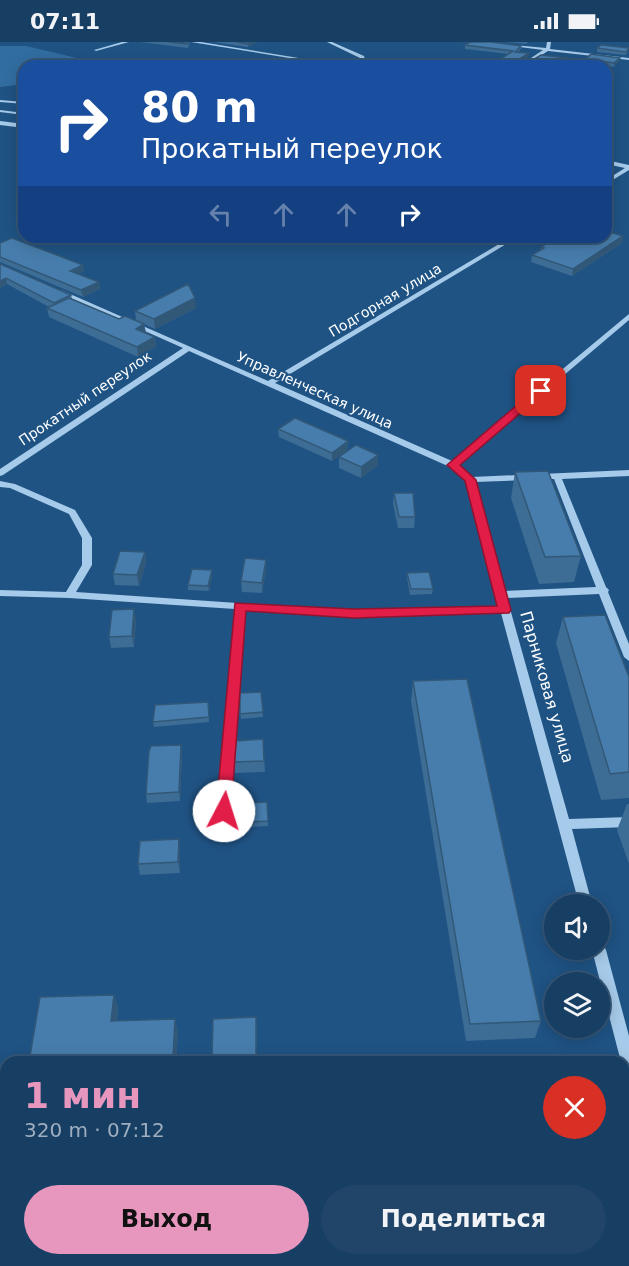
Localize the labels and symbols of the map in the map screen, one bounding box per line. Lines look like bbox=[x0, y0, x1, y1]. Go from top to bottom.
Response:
street label: Подгорная улица bbox=[326, 260, 444, 340]
street label: Прокатный переулок bbox=[16, 348, 154, 448]
street label: Управленческая улица bbox=[235, 348, 395, 432]
pin bbox=[515, 365, 566, 416]
street label: Парниковая улица bbox=[516, 609, 578, 765]
position arrow bbox=[192, 779, 256, 843]

